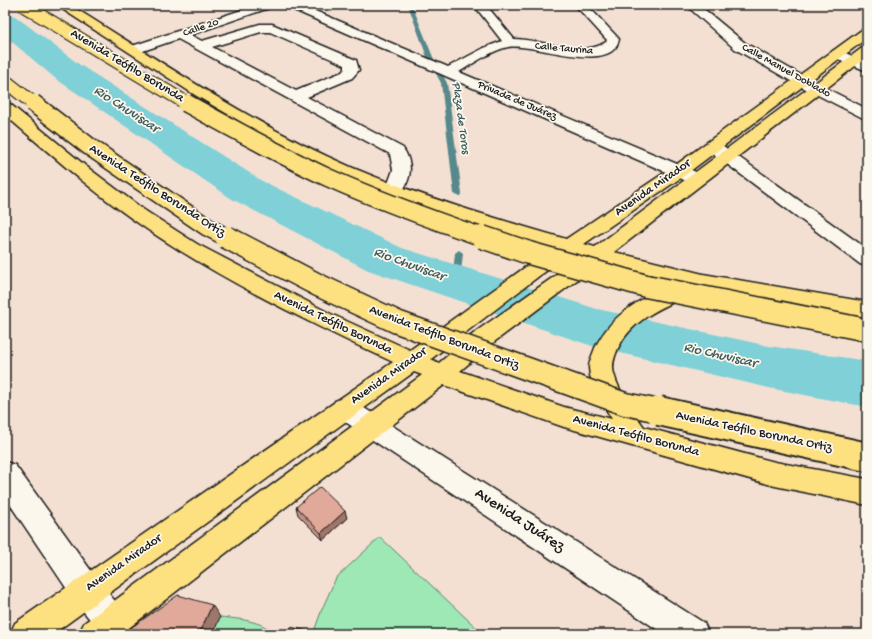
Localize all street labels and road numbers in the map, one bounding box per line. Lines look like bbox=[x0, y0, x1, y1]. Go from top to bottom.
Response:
street label: Calle 20 bbox=[182, 16, 220, 40]
street label: Avenida Teófilo Borunda bbox=[67, 26, 187, 106]
street label: Calle Taurina bbox=[534, 40, 594, 58]
street label: Calle Manuel Doblado bbox=[740, 42, 833, 100]
street label: Privada de Juárez bbox=[475, 79, 559, 124]
street label: Avenida Teófilo Borunda Ortiz bbox=[86, 141, 229, 241]
street label: Avenida Mirador bbox=[612, 155, 695, 220]
street label: Avenida Teófilo Borunda bbox=[271, 288, 395, 359]
street label: Avenida Teófilo Borunda Ortiz bbox=[367, 302, 522, 374]
street label: Avenida Mirador bbox=[348, 343, 431, 408]
street label: Avenida Teófilo Borunda Ortiz bbox=[674, 408, 835, 456]
street label: Avenida Teófilo Borunda bbox=[571, 412, 702, 460]
street label: Avenida Juárez bbox=[470, 485, 568, 558]
street label: Avenida Mirador bbox=[83, 530, 166, 595]

